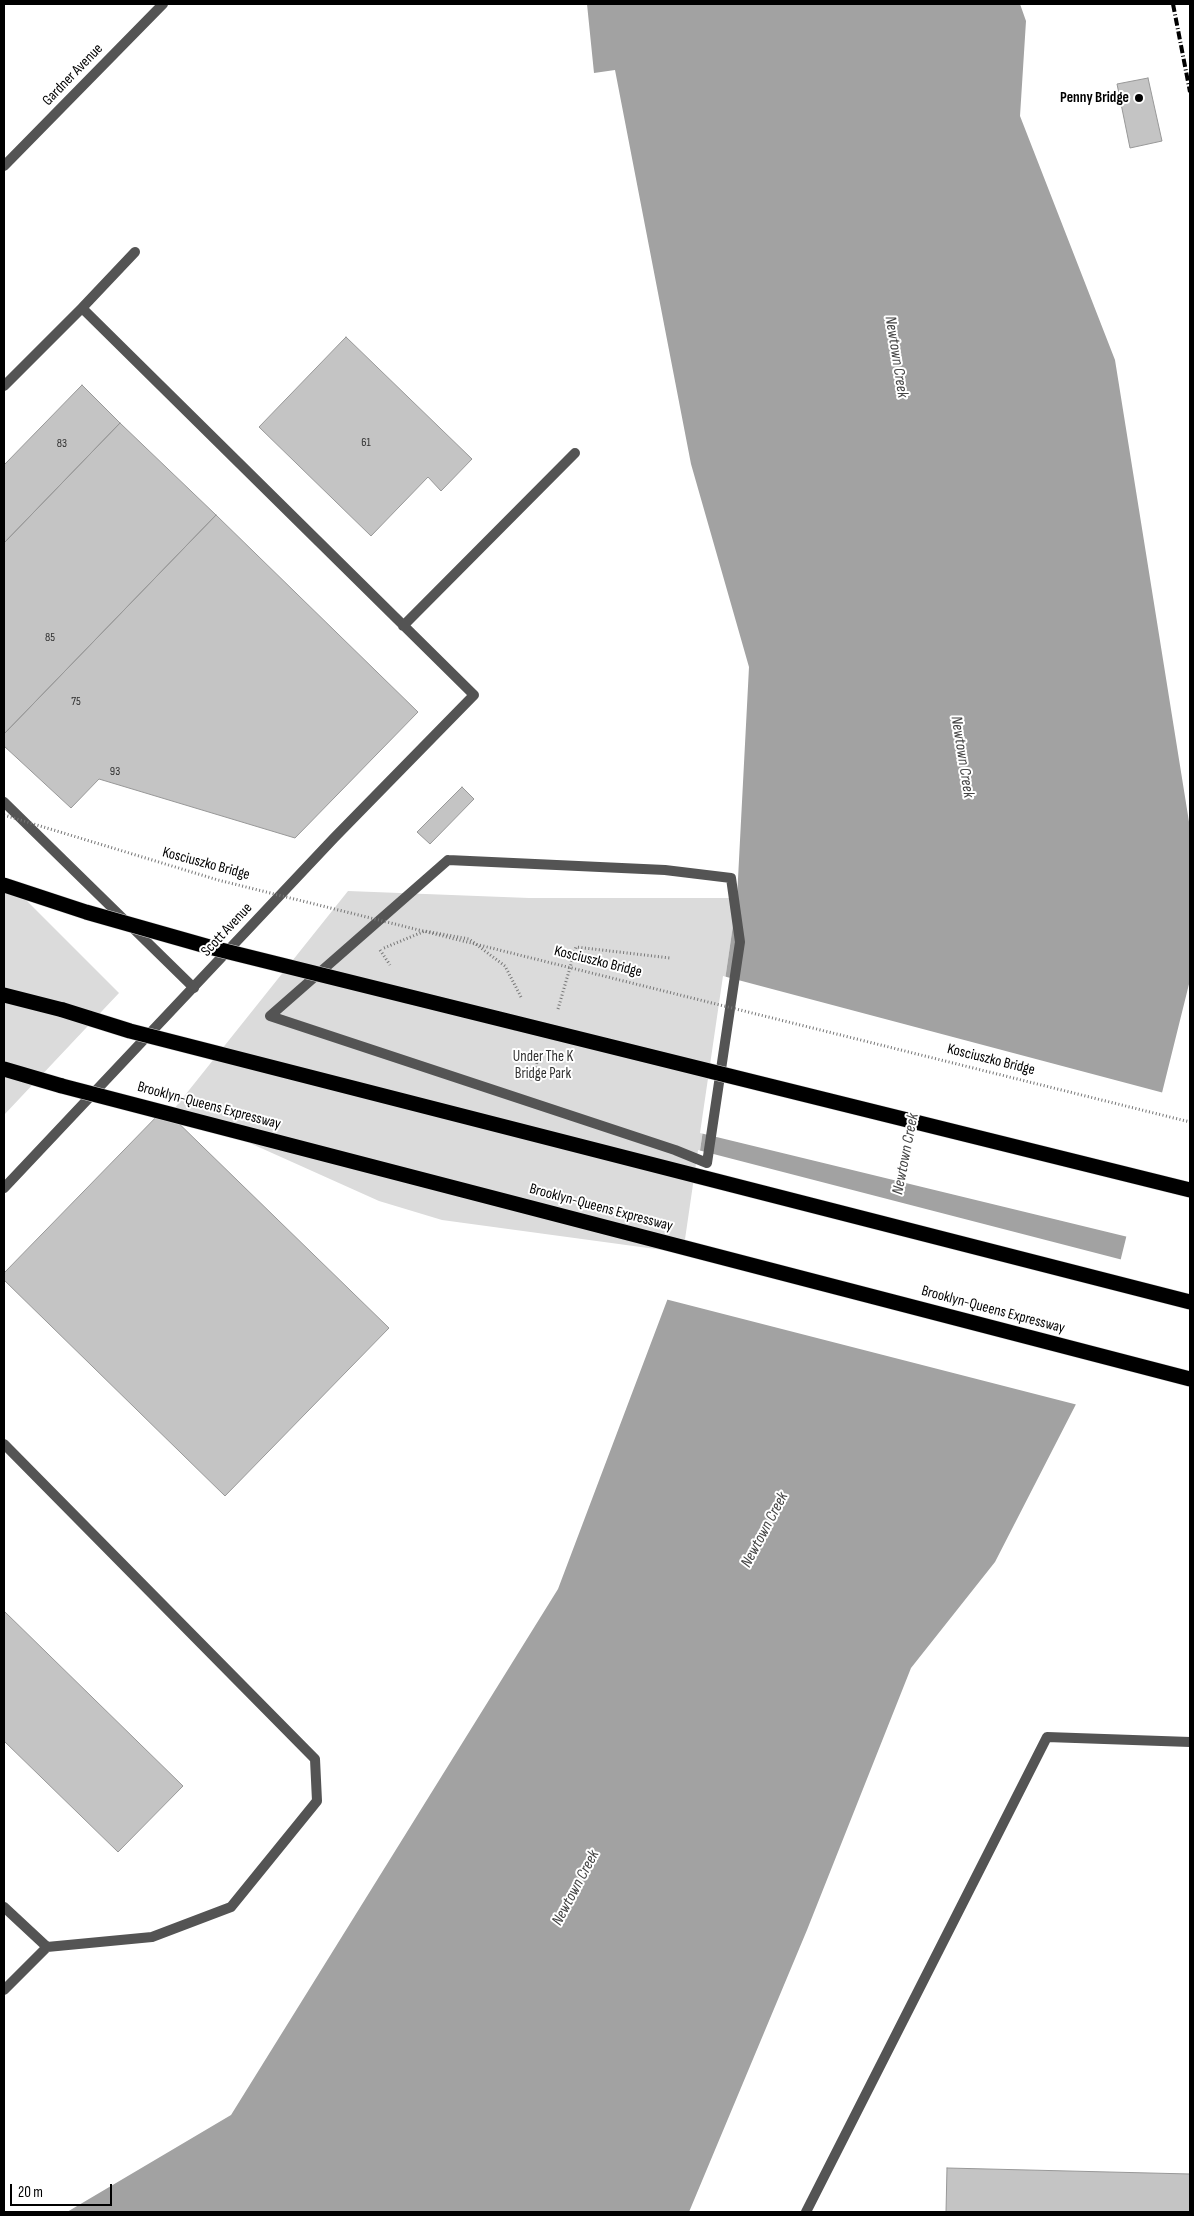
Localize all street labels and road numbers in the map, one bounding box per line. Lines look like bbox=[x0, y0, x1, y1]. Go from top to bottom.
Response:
street label: Gardner Avenue bbox=[39, 40, 107, 110]
street label: Kosciuszko Bridge bbox=[160, 844, 252, 884]
street label: Scott Avenue bbox=[198, 899, 256, 961]
street label: Kosciuszko Bridge bbox=[552, 942, 644, 982]
street label: Kosciuszko Bridge bbox=[945, 1040, 1037, 1080]
street label: Brooklyn-Queens Expressway bbox=[135, 1078, 283, 1134]
street label: Brooklyn-Queens Expressway bbox=[527, 1180, 675, 1236]
street label: Brooklyn-Queens Expressway bbox=[919, 1282, 1067, 1338]

